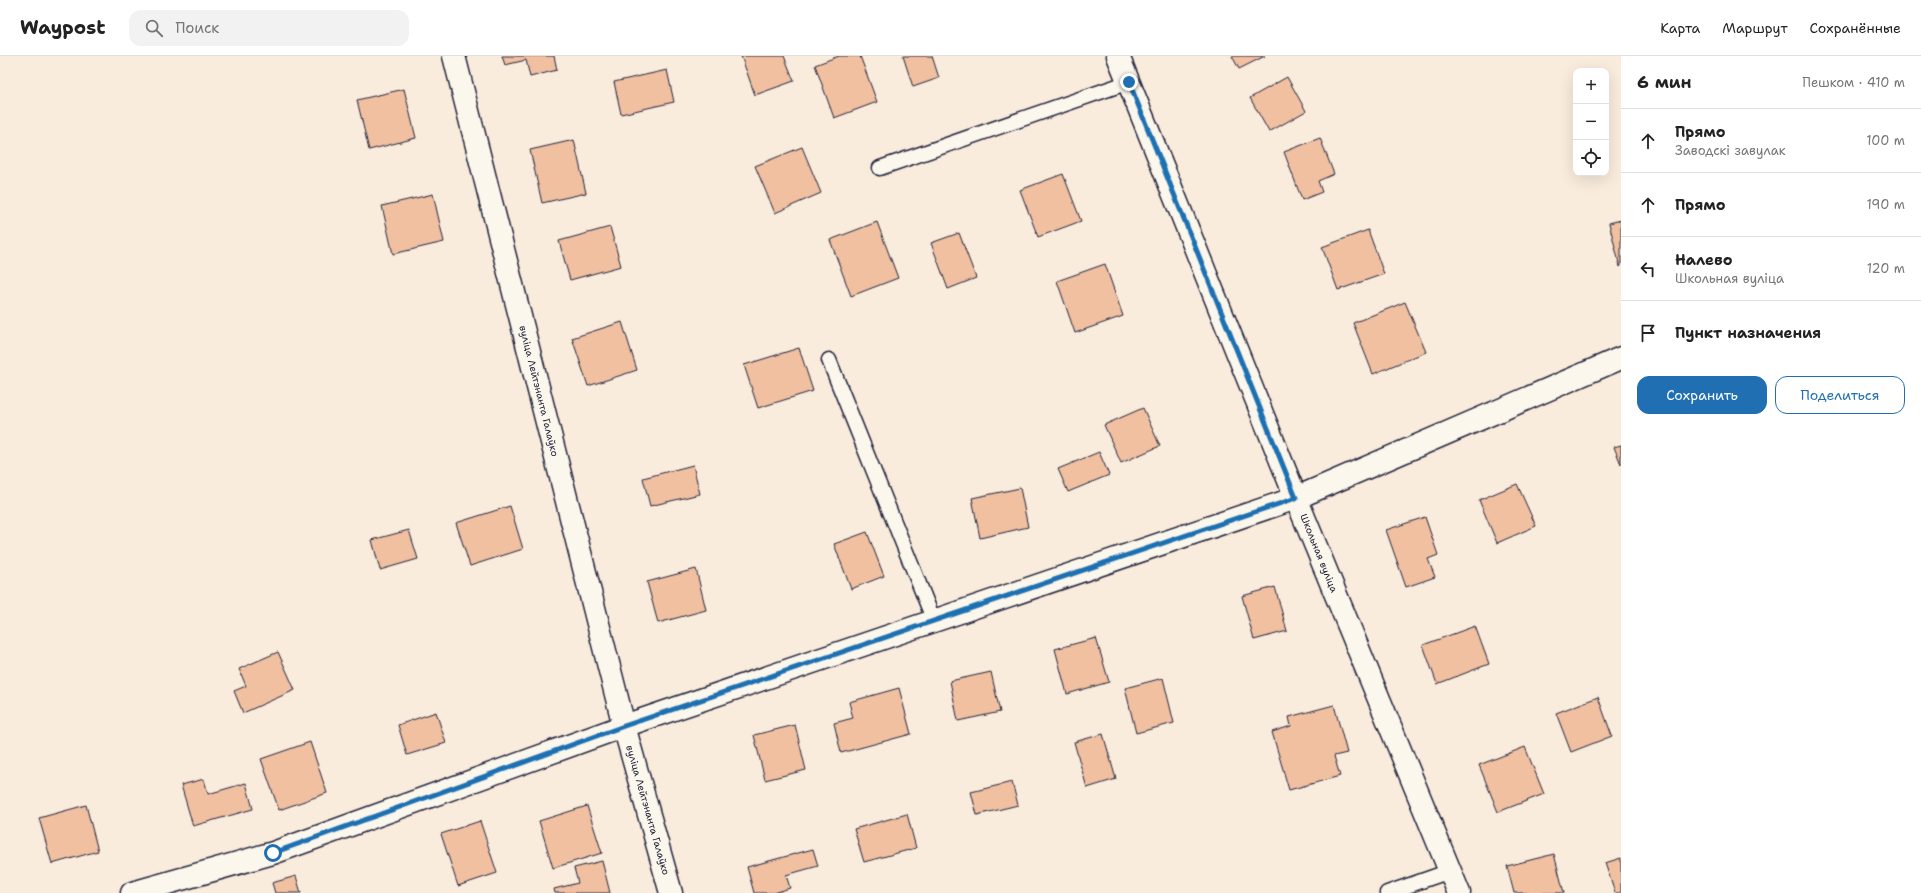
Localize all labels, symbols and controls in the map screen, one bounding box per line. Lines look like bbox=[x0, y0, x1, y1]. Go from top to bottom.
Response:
search box bbox=[129, 10, 409, 46]
text: Waypost bbox=[20, 15, 105, 40]
icon: search bbox=[143, 17, 165, 39]
text: Поиск bbox=[175, 18, 219, 38]
text: Карта bbox=[1660, 19, 1700, 37]
text: Маршрут bbox=[1722, 19, 1788, 37]
text: Сохранённые bbox=[1810, 19, 1901, 37]
map controls bbox=[1573, 68, 1609, 176]
button: + bbox=[1573, 68, 1609, 104]
text: 6 мин bbox=[1637, 71, 1692, 93]
route end bbox=[1120, 73, 1138, 91]
text: Пешком · 410 m bbox=[1802, 74, 1905, 91]
button: − bbox=[1573, 104, 1609, 140]
text: Прямо bbox=[1675, 122, 1725, 142]
icon: ahead bbox=[1637, 130, 1659, 152]
text: 100 m bbox=[1866, 132, 1905, 149]
button: locate bbox=[1573, 140, 1609, 176]
text: Заводскі завулак bbox=[1675, 142, 1786, 159]
icon: ahead bbox=[1637, 194, 1659, 216]
text: Прямо bbox=[1675, 195, 1725, 215]
text: 190 m bbox=[1866, 196, 1905, 213]
text: Налево bbox=[1675, 250, 1733, 270]
icon: left bbox=[1637, 258, 1659, 280]
text: 120 m bbox=[1867, 260, 1905, 277]
text: Школьная вуліца bbox=[1675, 270, 1784, 287]
icon: arrive bbox=[1637, 322, 1659, 344]
text: Пункт назначения bbox=[1675, 323, 1821, 343]
street label: вуліца Лейтэнанта Галаўко bbox=[516, 324, 562, 458]
button: Сохранить bbox=[1637, 376, 1767, 414]
button: Поделиться bbox=[1775, 376, 1905, 414]
street label: Школьная вуліца bbox=[1297, 512, 1341, 595]
street label: вуліца Лейтэнанта Галаўко bbox=[623, 744, 673, 876]
route start bbox=[264, 844, 282, 862]

